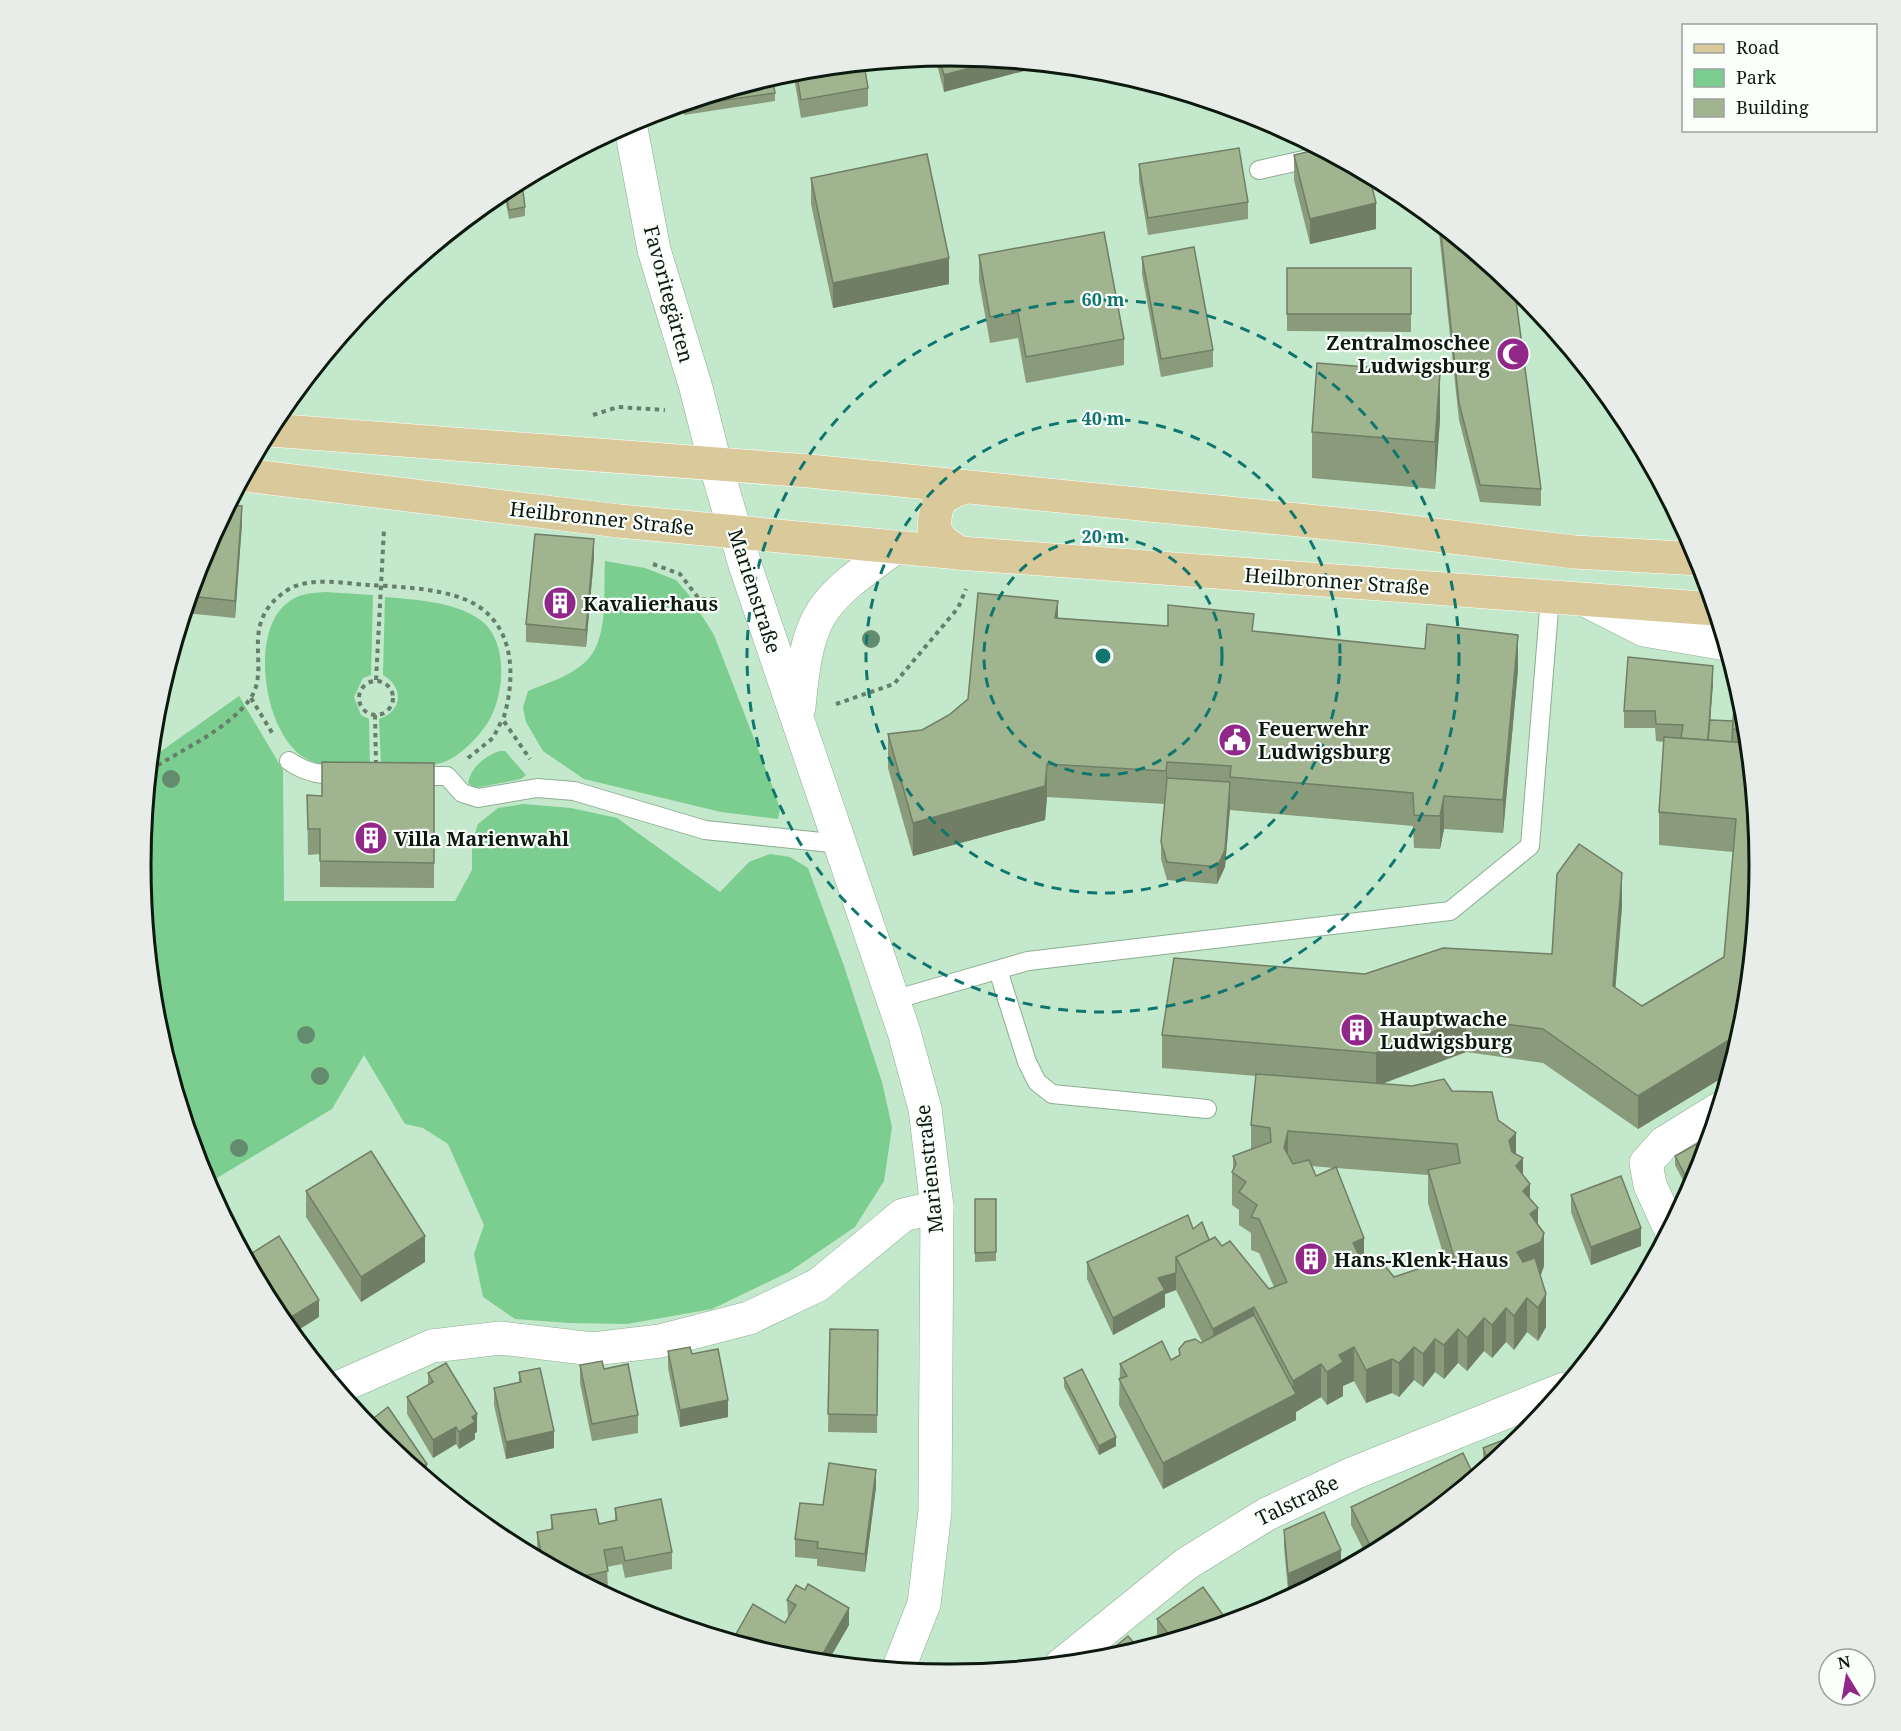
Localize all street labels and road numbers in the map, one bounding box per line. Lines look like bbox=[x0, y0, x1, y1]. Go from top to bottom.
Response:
street label: Favoritegärten bbox=[638, 222, 700, 366]
street label: Heilbronner Straße bbox=[508, 495, 696, 541]
street label: Marienstraße bbox=[722, 525, 788, 657]
street label: Heilbronner Straße bbox=[1244, 561, 1430, 601]
street label: Marienstraße bbox=[909, 1103, 949, 1235]
street label: Talstraße bbox=[1251, 1468, 1343, 1532]

